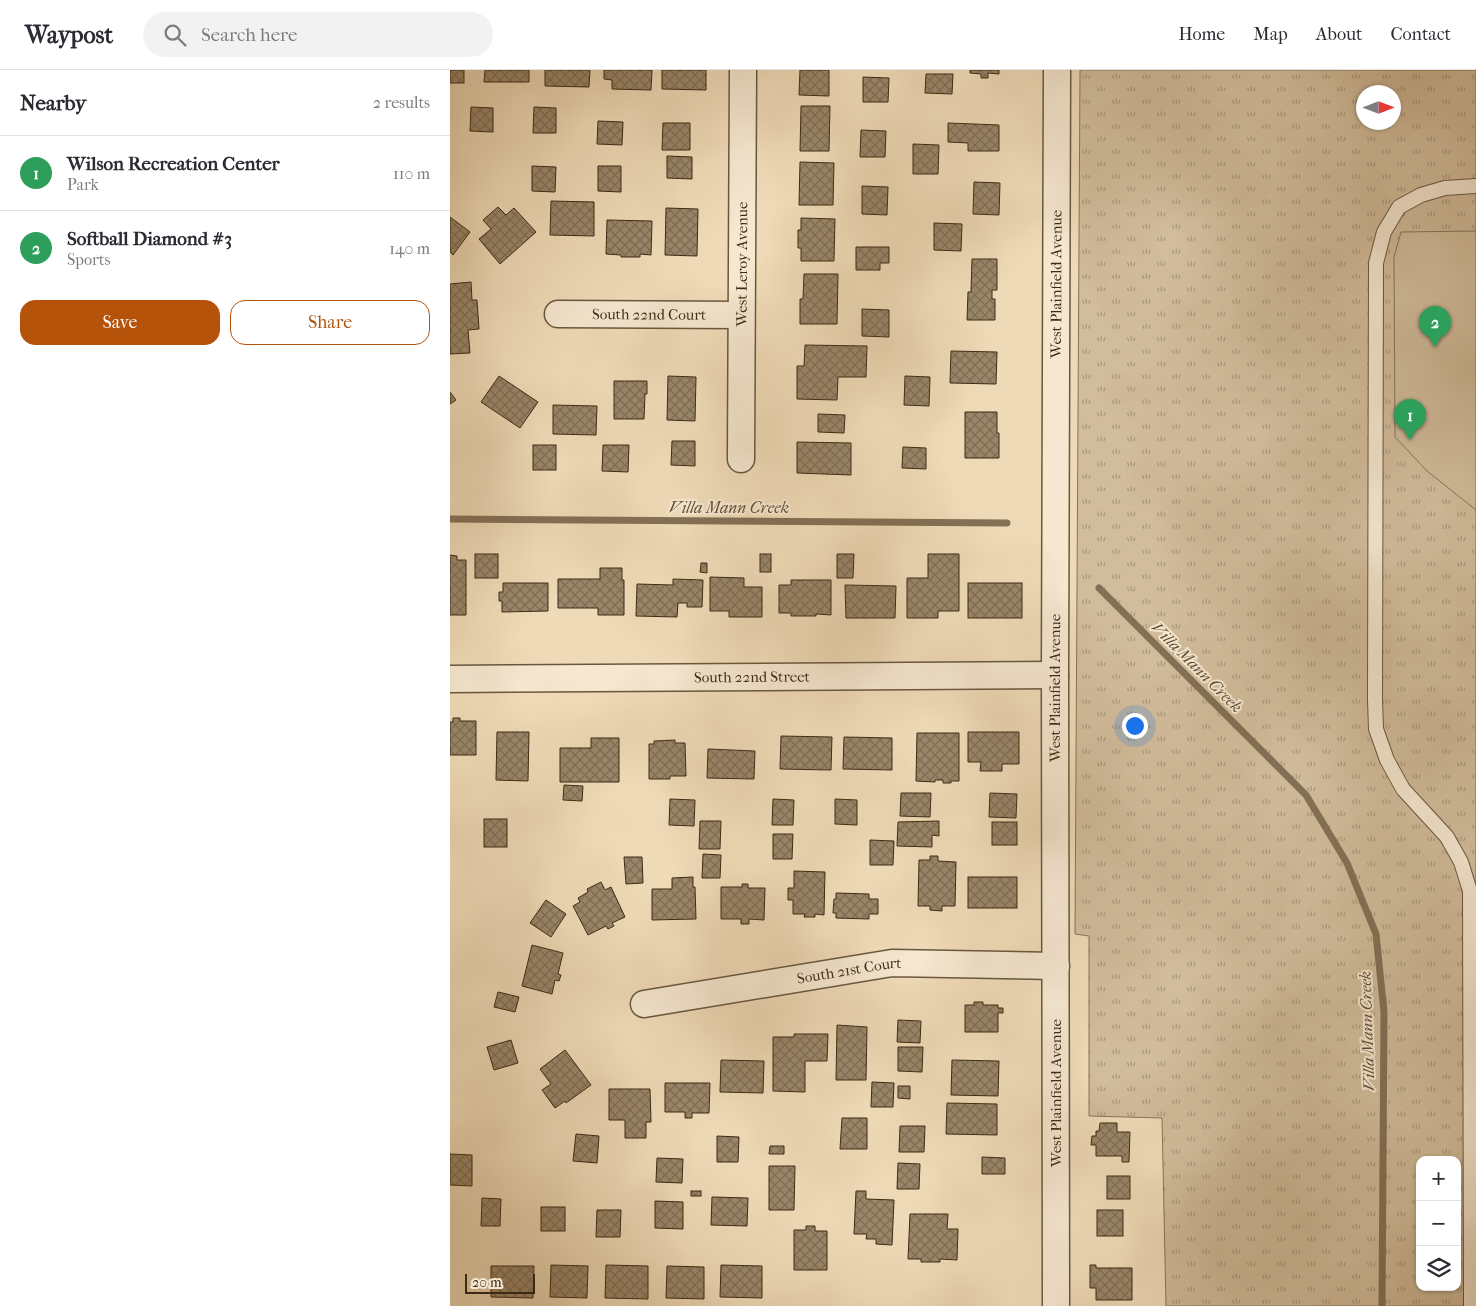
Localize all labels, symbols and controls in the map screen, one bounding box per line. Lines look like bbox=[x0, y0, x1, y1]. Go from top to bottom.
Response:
search box bbox=[143, 12, 493, 57]
text: Waypost bbox=[25, 21, 113, 49]
icon: search bbox=[161, 21, 189, 49]
text: Search here bbox=[201, 24, 297, 46]
text: Home bbox=[1178, 24, 1225, 45]
text: Map bbox=[1253, 24, 1288, 45]
text: About bbox=[1316, 24, 1362, 45]
text: Contact bbox=[1390, 24, 1451, 45]
north arrow bbox=[1356, 85, 1401, 130]
text: Nearby bbox=[20, 91, 86, 115]
text: 2 results bbox=[373, 93, 430, 112]
text: Wilson Recreation Center bbox=[67, 153, 280, 175]
text: 1 bbox=[33, 164, 39, 183]
text: 110 m bbox=[393, 164, 430, 183]
text: Park bbox=[67, 175, 99, 194]
street label: West Leroy Avenue bbox=[733, 201, 751, 328]
street label: West Plainfield Avenue bbox=[1047, 209, 1066, 359]
text: Softball Diamond #3 bbox=[67, 228, 232, 250]
text: 2 bbox=[32, 239, 40, 258]
text: 140 m bbox=[389, 239, 430, 258]
text: Sports bbox=[67, 250, 110, 269]
button: Save bbox=[20, 300, 220, 345]
button: Share bbox=[230, 300, 430, 345]
street label: South 22nd Court bbox=[592, 305, 707, 324]
pin: 2 bbox=[1419, 306, 1451, 347]
pin: 1 bbox=[1394, 399, 1426, 440]
water label: Villa Mann Creek bbox=[669, 498, 789, 517]
street label: West Plainfield Avenue bbox=[1046, 613, 1064, 763]
water label: Villa Mann Creek bbox=[1148, 618, 1246, 716]
street label: South 22nd Street bbox=[694, 668, 811, 686]
your location bbox=[1122, 713, 1148, 739]
street label: South 21st Court bbox=[796, 954, 902, 988]
water label: Villa Mann Creek bbox=[1355, 971, 1379, 1091]
street label: West Plainfield Avenue bbox=[1047, 1018, 1065, 1168]
map controls bbox=[1416, 1156, 1461, 1291]
button: + bbox=[1416, 1156, 1461, 1201]
button: − bbox=[1416, 1201, 1461, 1246]
button: layers bbox=[1416, 1246, 1461, 1291]
scale bar bbox=[465, 1271, 535, 1294]
text: 20 m bbox=[472, 1274, 502, 1291]

